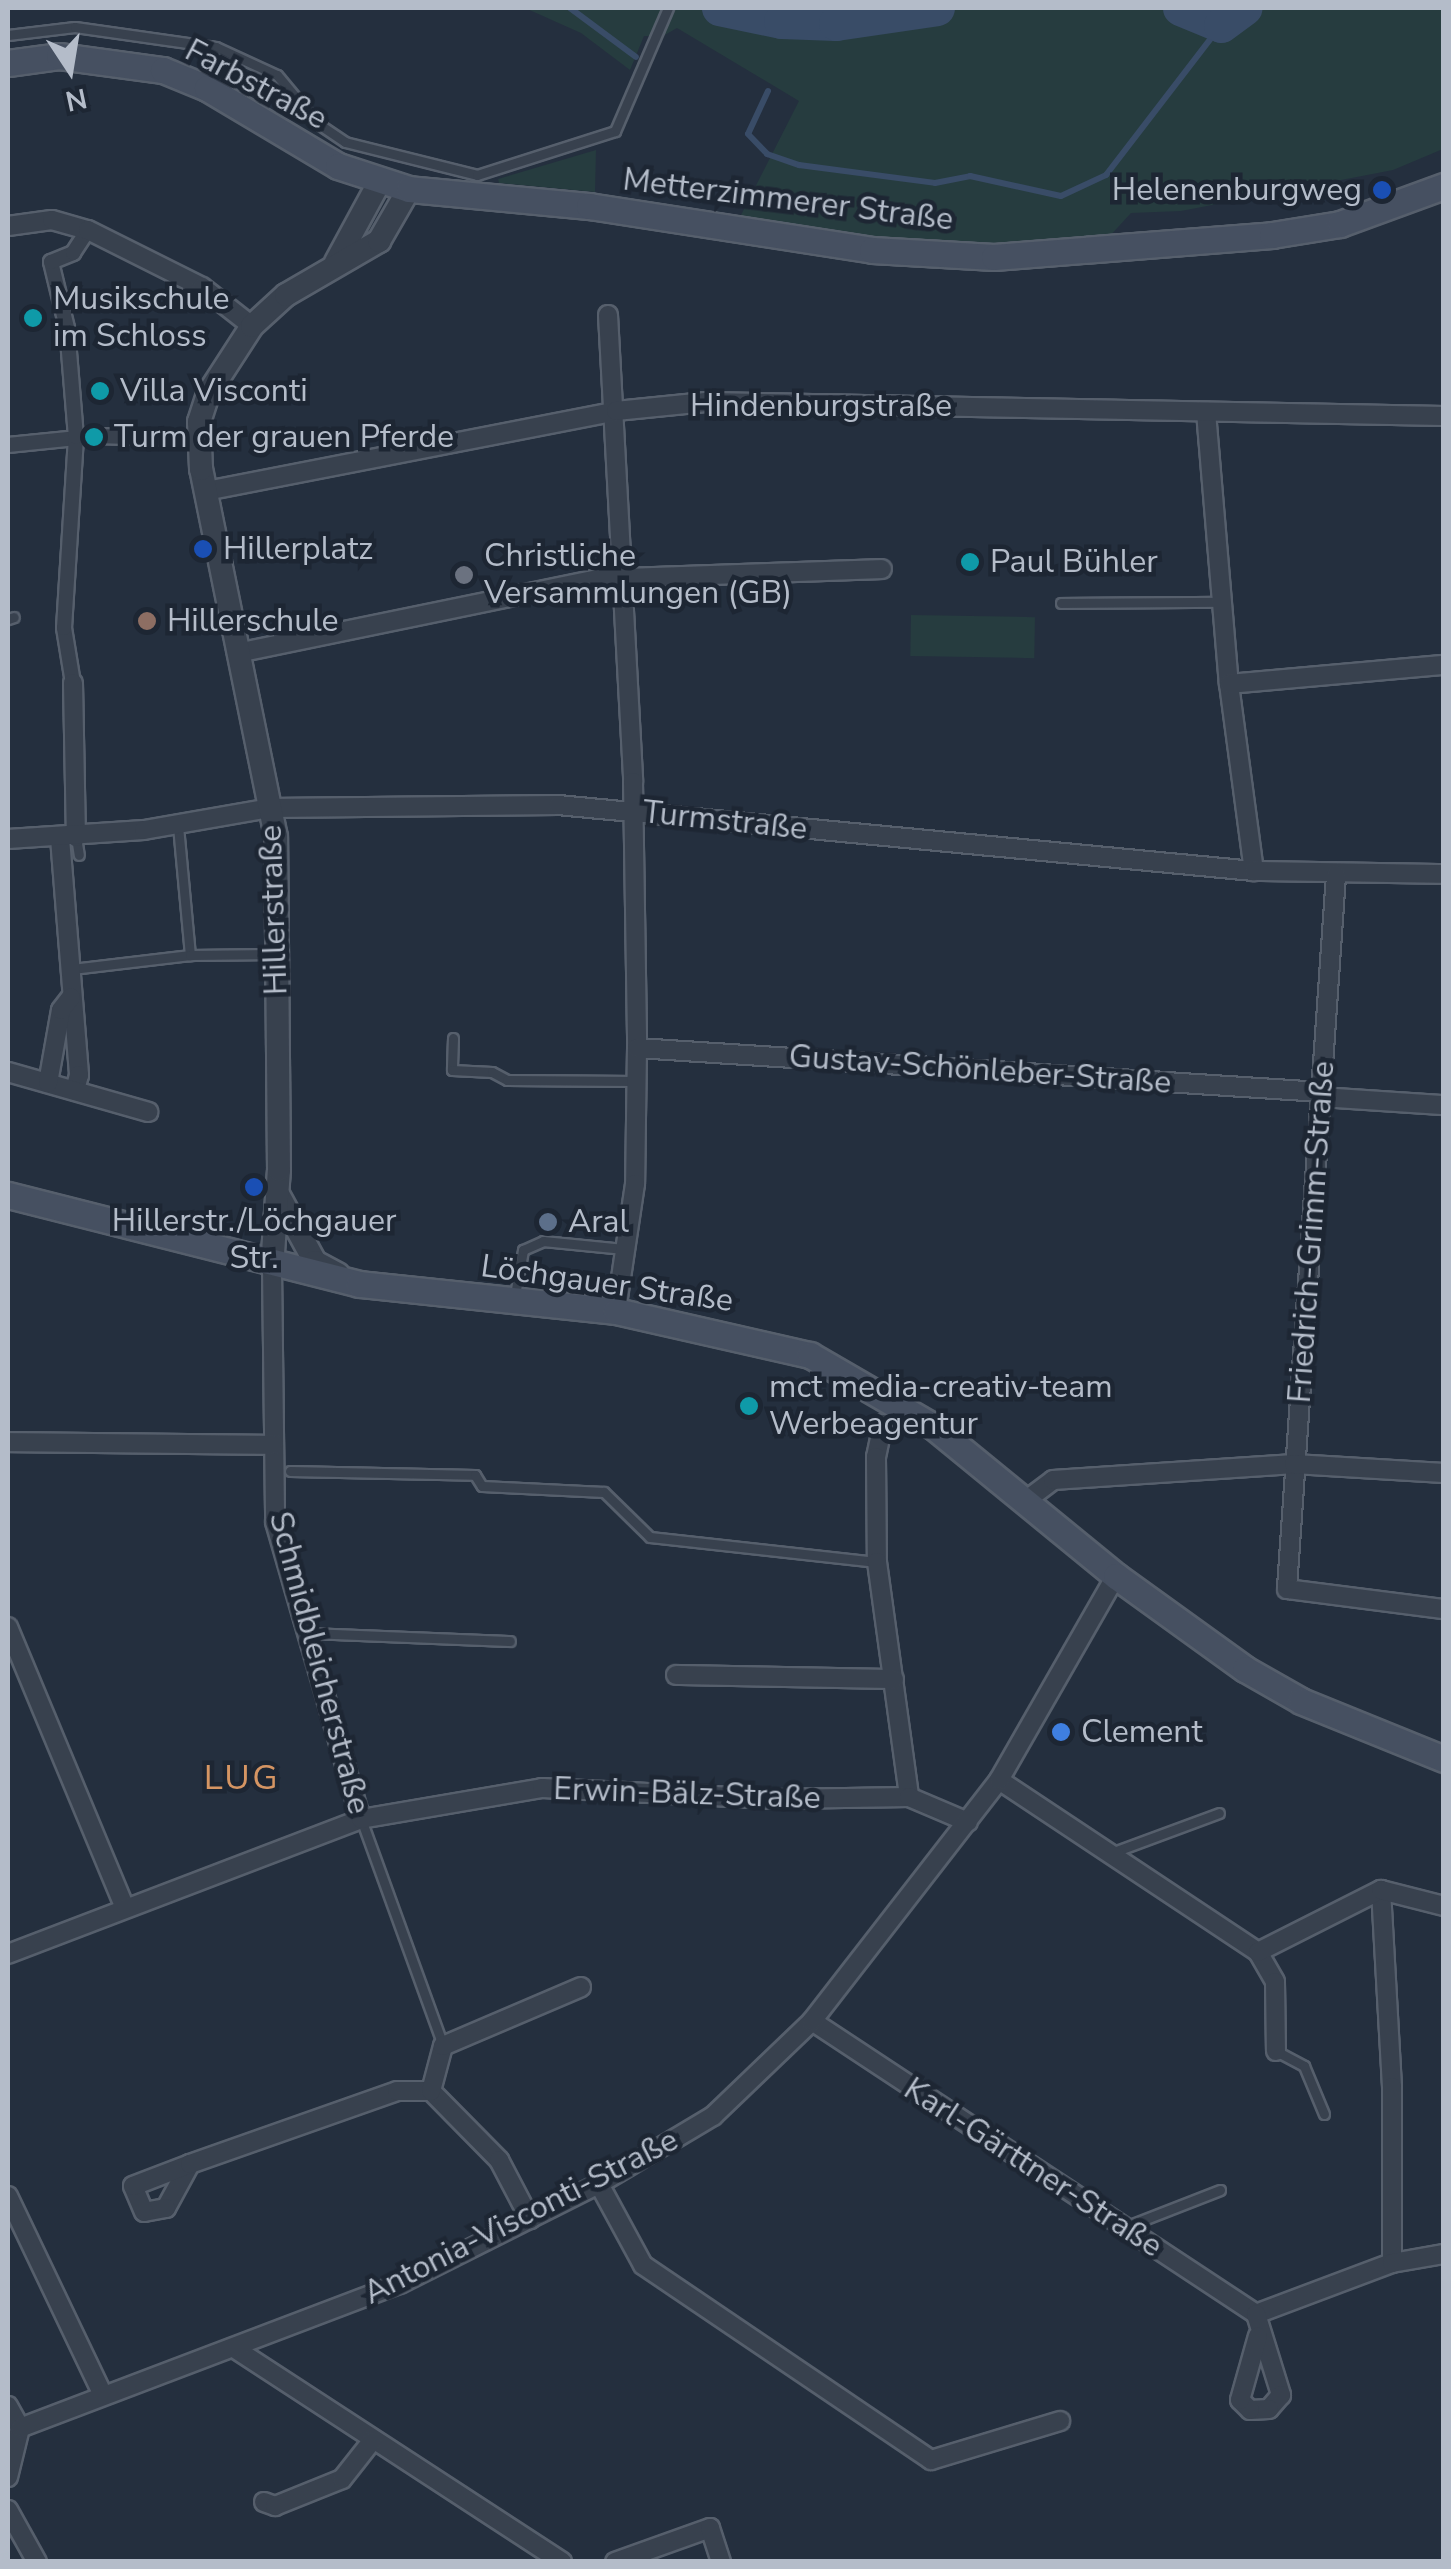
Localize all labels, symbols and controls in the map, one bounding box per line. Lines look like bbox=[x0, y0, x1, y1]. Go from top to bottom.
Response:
north arrow bbox=[20, 20, 120, 120]
street label: Farbstraße bbox=[178, 32, 334, 138]
text: N bbox=[62, 79, 90, 120]
street label: Metterzimmerer Straße bbox=[621, 161, 955, 239]
place label: Helenenburgweg bbox=[1112, 171, 1362, 209]
marker: Helenenburgweg bbox=[1371, 179, 1393, 201]
place label: Musikschule im Schloss bbox=[53, 281, 230, 356]
marker: Musikschule im Schloss bbox=[22, 307, 44, 329]
place label: Villa Visconti bbox=[120, 372, 308, 410]
marker: Villa Visconti bbox=[89, 380, 111, 402]
street label: Hindenburgstraße bbox=[690, 387, 952, 425]
place label: Turm der grauen Pferde bbox=[114, 418, 454, 456]
marker: Turm der grauen Pferde bbox=[83, 426, 105, 448]
place label: Hillerplatz bbox=[223, 530, 373, 568]
marker: Hillerplatz bbox=[192, 538, 214, 560]
place label: Christliche Versammlungen (GB) bbox=[484, 538, 792, 613]
place label: Paul Bühler bbox=[990, 543, 1158, 581]
marker: Paul Bühler bbox=[959, 551, 981, 573]
marker: Christliche Versammlungen (GB) bbox=[453, 564, 475, 586]
place label: Hillerschule bbox=[167, 602, 339, 640]
marker: Hillerschule bbox=[136, 610, 158, 632]
street label: Turmstraße bbox=[641, 793, 809, 849]
street label: Hillerstraße bbox=[252, 824, 296, 996]
street label: Gustav-Schönleber-Straße bbox=[787, 1037, 1173, 1103]
street label: Friedrich-Grimm-Straße bbox=[1281, 1060, 1343, 1404]
marker: Hillerstr./Löchgauer Str. bbox=[243, 1176, 265, 1198]
place label: Hillerstr./Löchgauer Str. bbox=[112, 1203, 396, 1278]
place label: Aral bbox=[568, 1203, 629, 1241]
marker: Aral bbox=[537, 1211, 559, 1233]
street label: Löchgauer Straße bbox=[478, 1247, 736, 1321]
place label: mct media-creativ-team Werbeagentur bbox=[769, 1369, 1113, 1444]
marker: mct media-creativ-team Werbeagentur bbox=[738, 1395, 760, 1417]
street label: Schmidbleicherstraße bbox=[260, 1508, 378, 1818]
place label: Clement bbox=[1081, 1713, 1203, 1751]
marker: Clement bbox=[1050, 1721, 1072, 1743]
district label: LUG bbox=[204, 1757, 280, 1799]
street label: Erwin-Bälz-Straße bbox=[553, 1770, 821, 1818]
street label: Karl-Gärttner-Straße bbox=[897, 2070, 1169, 2266]
street label: Antonia-Visconti-Straße bbox=[357, 2121, 685, 2313]

